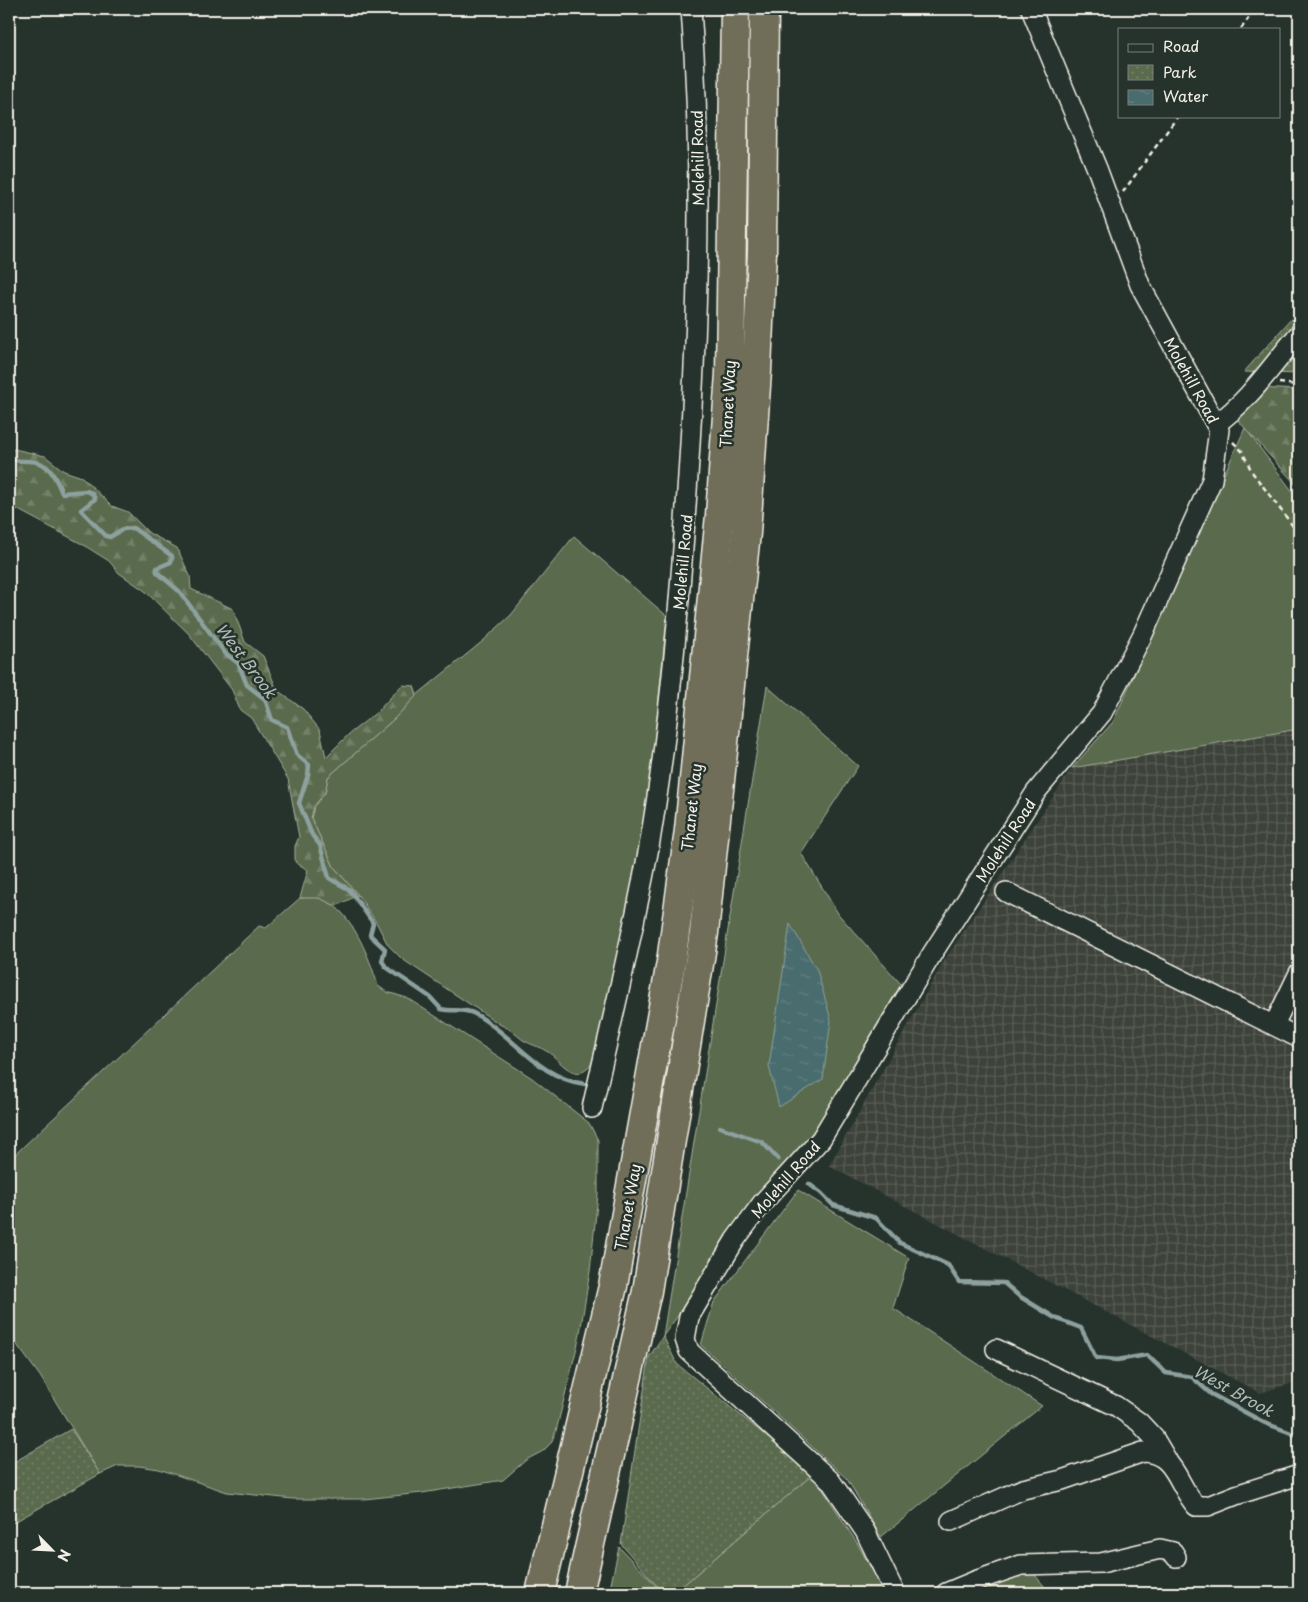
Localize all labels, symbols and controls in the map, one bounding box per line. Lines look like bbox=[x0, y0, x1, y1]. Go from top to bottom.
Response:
legend bbox=[1118, 28, 1280, 118]
text: Road bbox=[1163, 34, 1199, 57]
text: Park bbox=[1163, 60, 1197, 83]
text: Water bbox=[1163, 84, 1208, 107]
street label: Molehill Road bbox=[685, 110, 709, 206]
street label: Molehill Road bbox=[1159, 332, 1225, 428]
street label: Thanet Way bbox=[713, 359, 741, 449]
street label: Molehill Road bbox=[666, 513, 698, 611]
water label: West Brook bbox=[211, 617, 284, 703]
street label: Thanet Way bbox=[675, 762, 707, 852]
street label: Molehill Road bbox=[969, 793, 1041, 887]
street label: Molehill Road bbox=[745, 1135, 825, 1223]
street label: Thanet Way bbox=[608, 1162, 646, 1252]
water label: West Brook bbox=[1189, 1358, 1279, 1422]
north arrow bbox=[28, 1524, 78, 1574]
text: N bbox=[52, 1546, 76, 1565]

